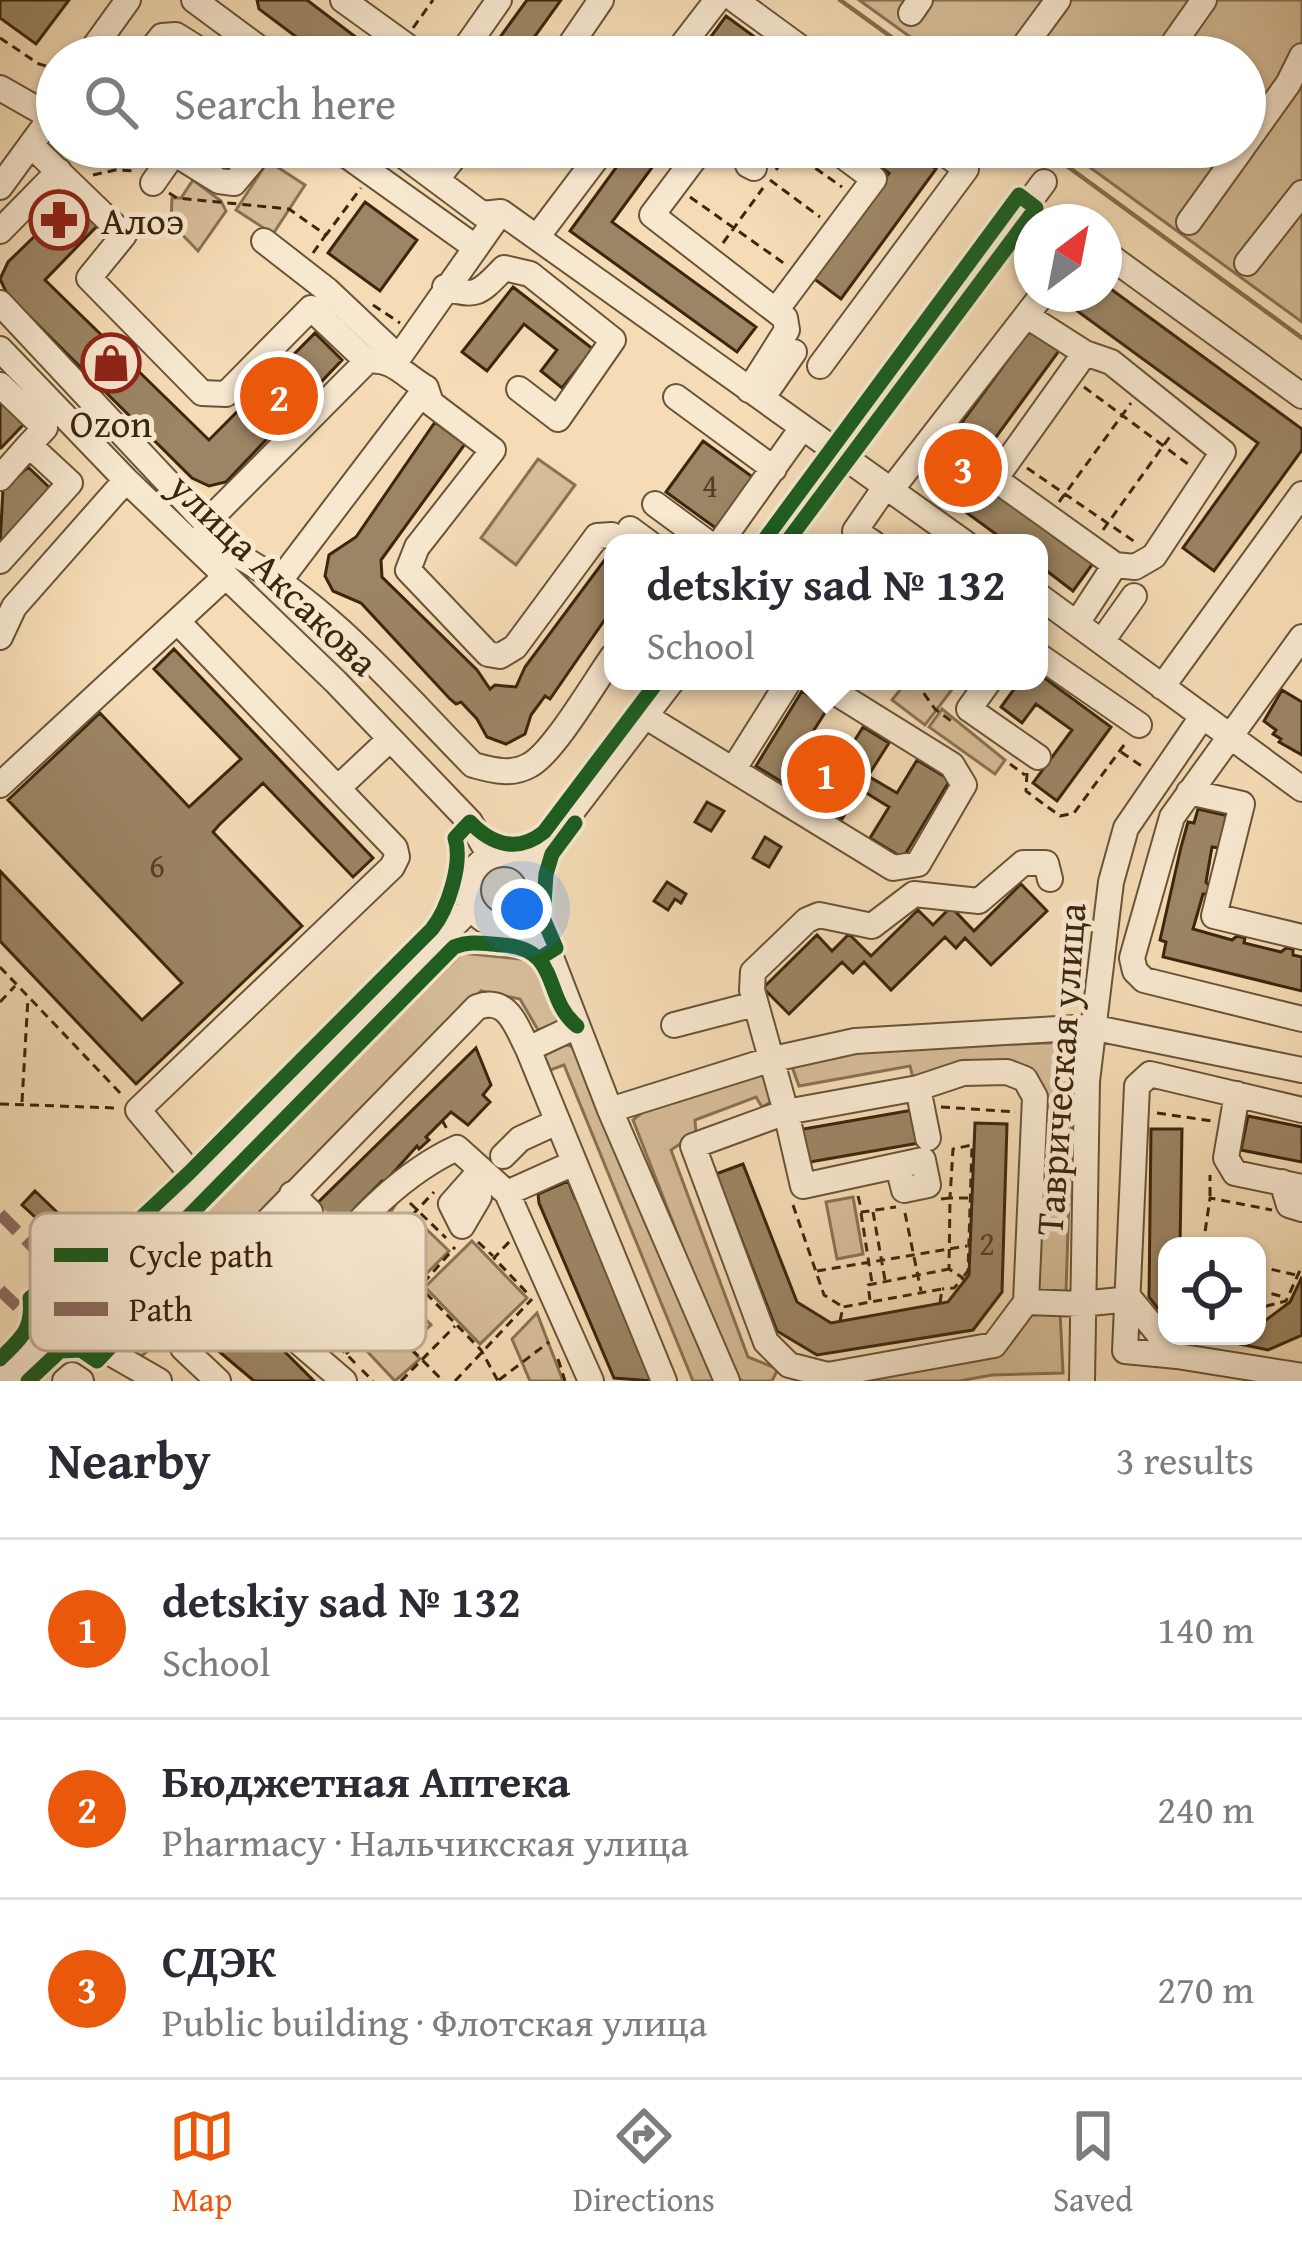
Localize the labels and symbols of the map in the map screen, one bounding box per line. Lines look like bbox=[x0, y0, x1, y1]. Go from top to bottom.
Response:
pharmacy icon: Алоэ bbox=[28, 189, 90, 251]
place label: Алоэ bbox=[101, 191, 184, 248]
north arrow bbox=[1014, 204, 1122, 312]
shop icon: Ozon bbox=[80, 332, 142, 394]
pin: 2 bbox=[240, 351, 318, 441]
place label: Ozon bbox=[70, 394, 152, 451]
pin: 3 bbox=[924, 423, 1002, 513]
street label: улица Аксакова bbox=[156, 458, 392, 689]
house number: 4 bbox=[702, 461, 718, 509]
pin: 1 bbox=[787, 729, 865, 819]
house number: 6 bbox=[149, 841, 165, 889]
your location bbox=[492, 879, 552, 939]
street label: Таврическая улица bbox=[1019, 901, 1100, 1237]
legend bbox=[30, 1213, 426, 1351]
house number: 2 bbox=[979, 1219, 995, 1267]
text: Cycle path bbox=[129, 1231, 274, 1279]
text: Path bbox=[129, 1285, 193, 1333]

